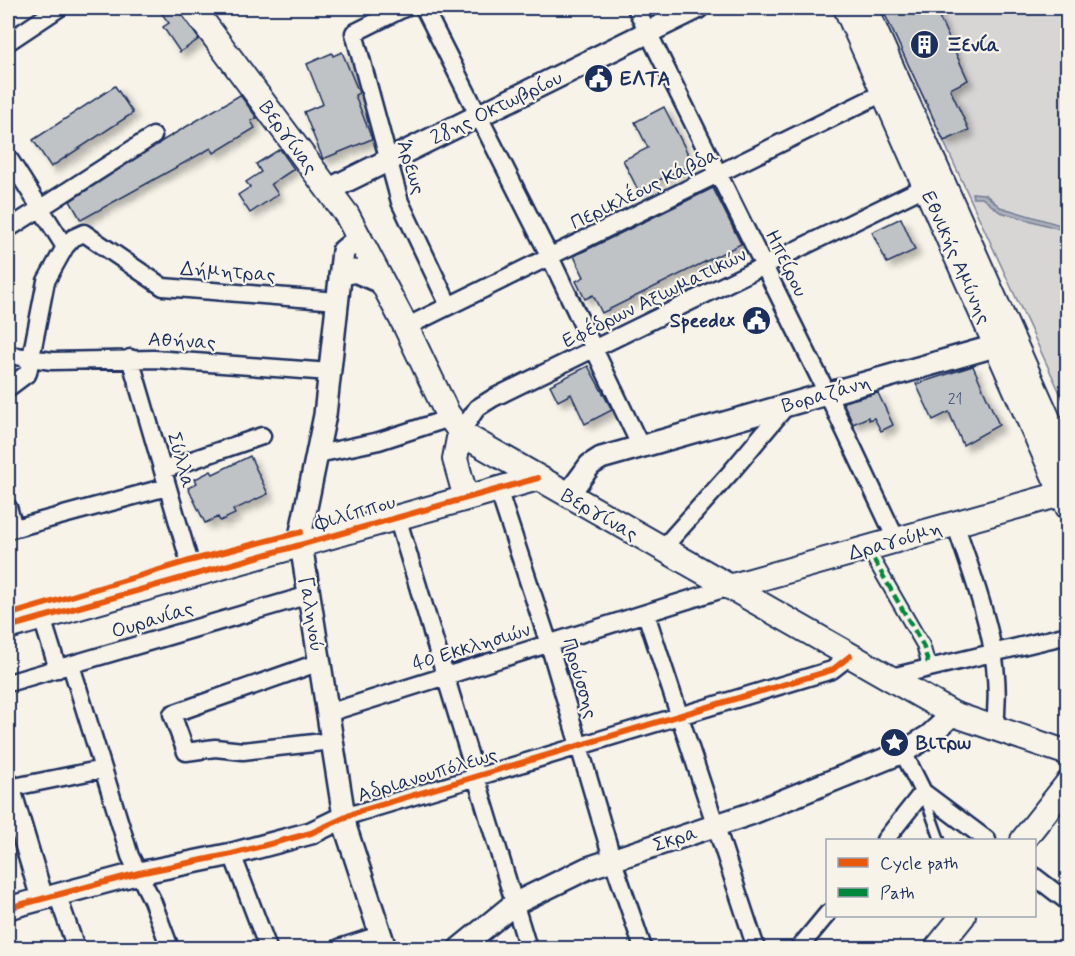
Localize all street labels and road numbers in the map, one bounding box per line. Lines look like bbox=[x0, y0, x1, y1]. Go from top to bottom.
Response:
street label: 28ης Οκτωβρίου bbox=[426, 65, 567, 152]
street label: Βεργίνας bbox=[252, 96, 324, 180]
street label: Άρεως bbox=[390, 137, 432, 198]
street label: Περικλέους Κάβδα bbox=[566, 142, 723, 237]
street label: Εθνικής Αμύνης bbox=[914, 187, 997, 329]
street label: Ηπείρου bbox=[758, 226, 813, 302]
street label: Εφέδρων Αξιωματικών bbox=[558, 242, 752, 355]
street label: Δήμητρας bbox=[180, 256, 276, 289]
street label: Αθήνας bbox=[147, 326, 217, 357]
street label: Βοραζάνη bbox=[779, 369, 874, 420]
street label: Σύλλα bbox=[160, 429, 201, 492]
street label: Βεργίνας bbox=[556, 482, 643, 548]
street label: Φιλίππου bbox=[311, 489, 399, 538]
street label: Δραγούμη bbox=[846, 515, 945, 568]
street label: Γαληνού bbox=[291, 575, 330, 654]
street label: Ουρανίας bbox=[108, 595, 197, 646]
street label: 40 Εκκλησιών bbox=[409, 617, 534, 678]
street label: Προύσσης bbox=[555, 635, 604, 722]
street label: Αδριανουπόλεως bbox=[354, 741, 501, 810]
street label: Σκρα bbox=[650, 820, 701, 859]

